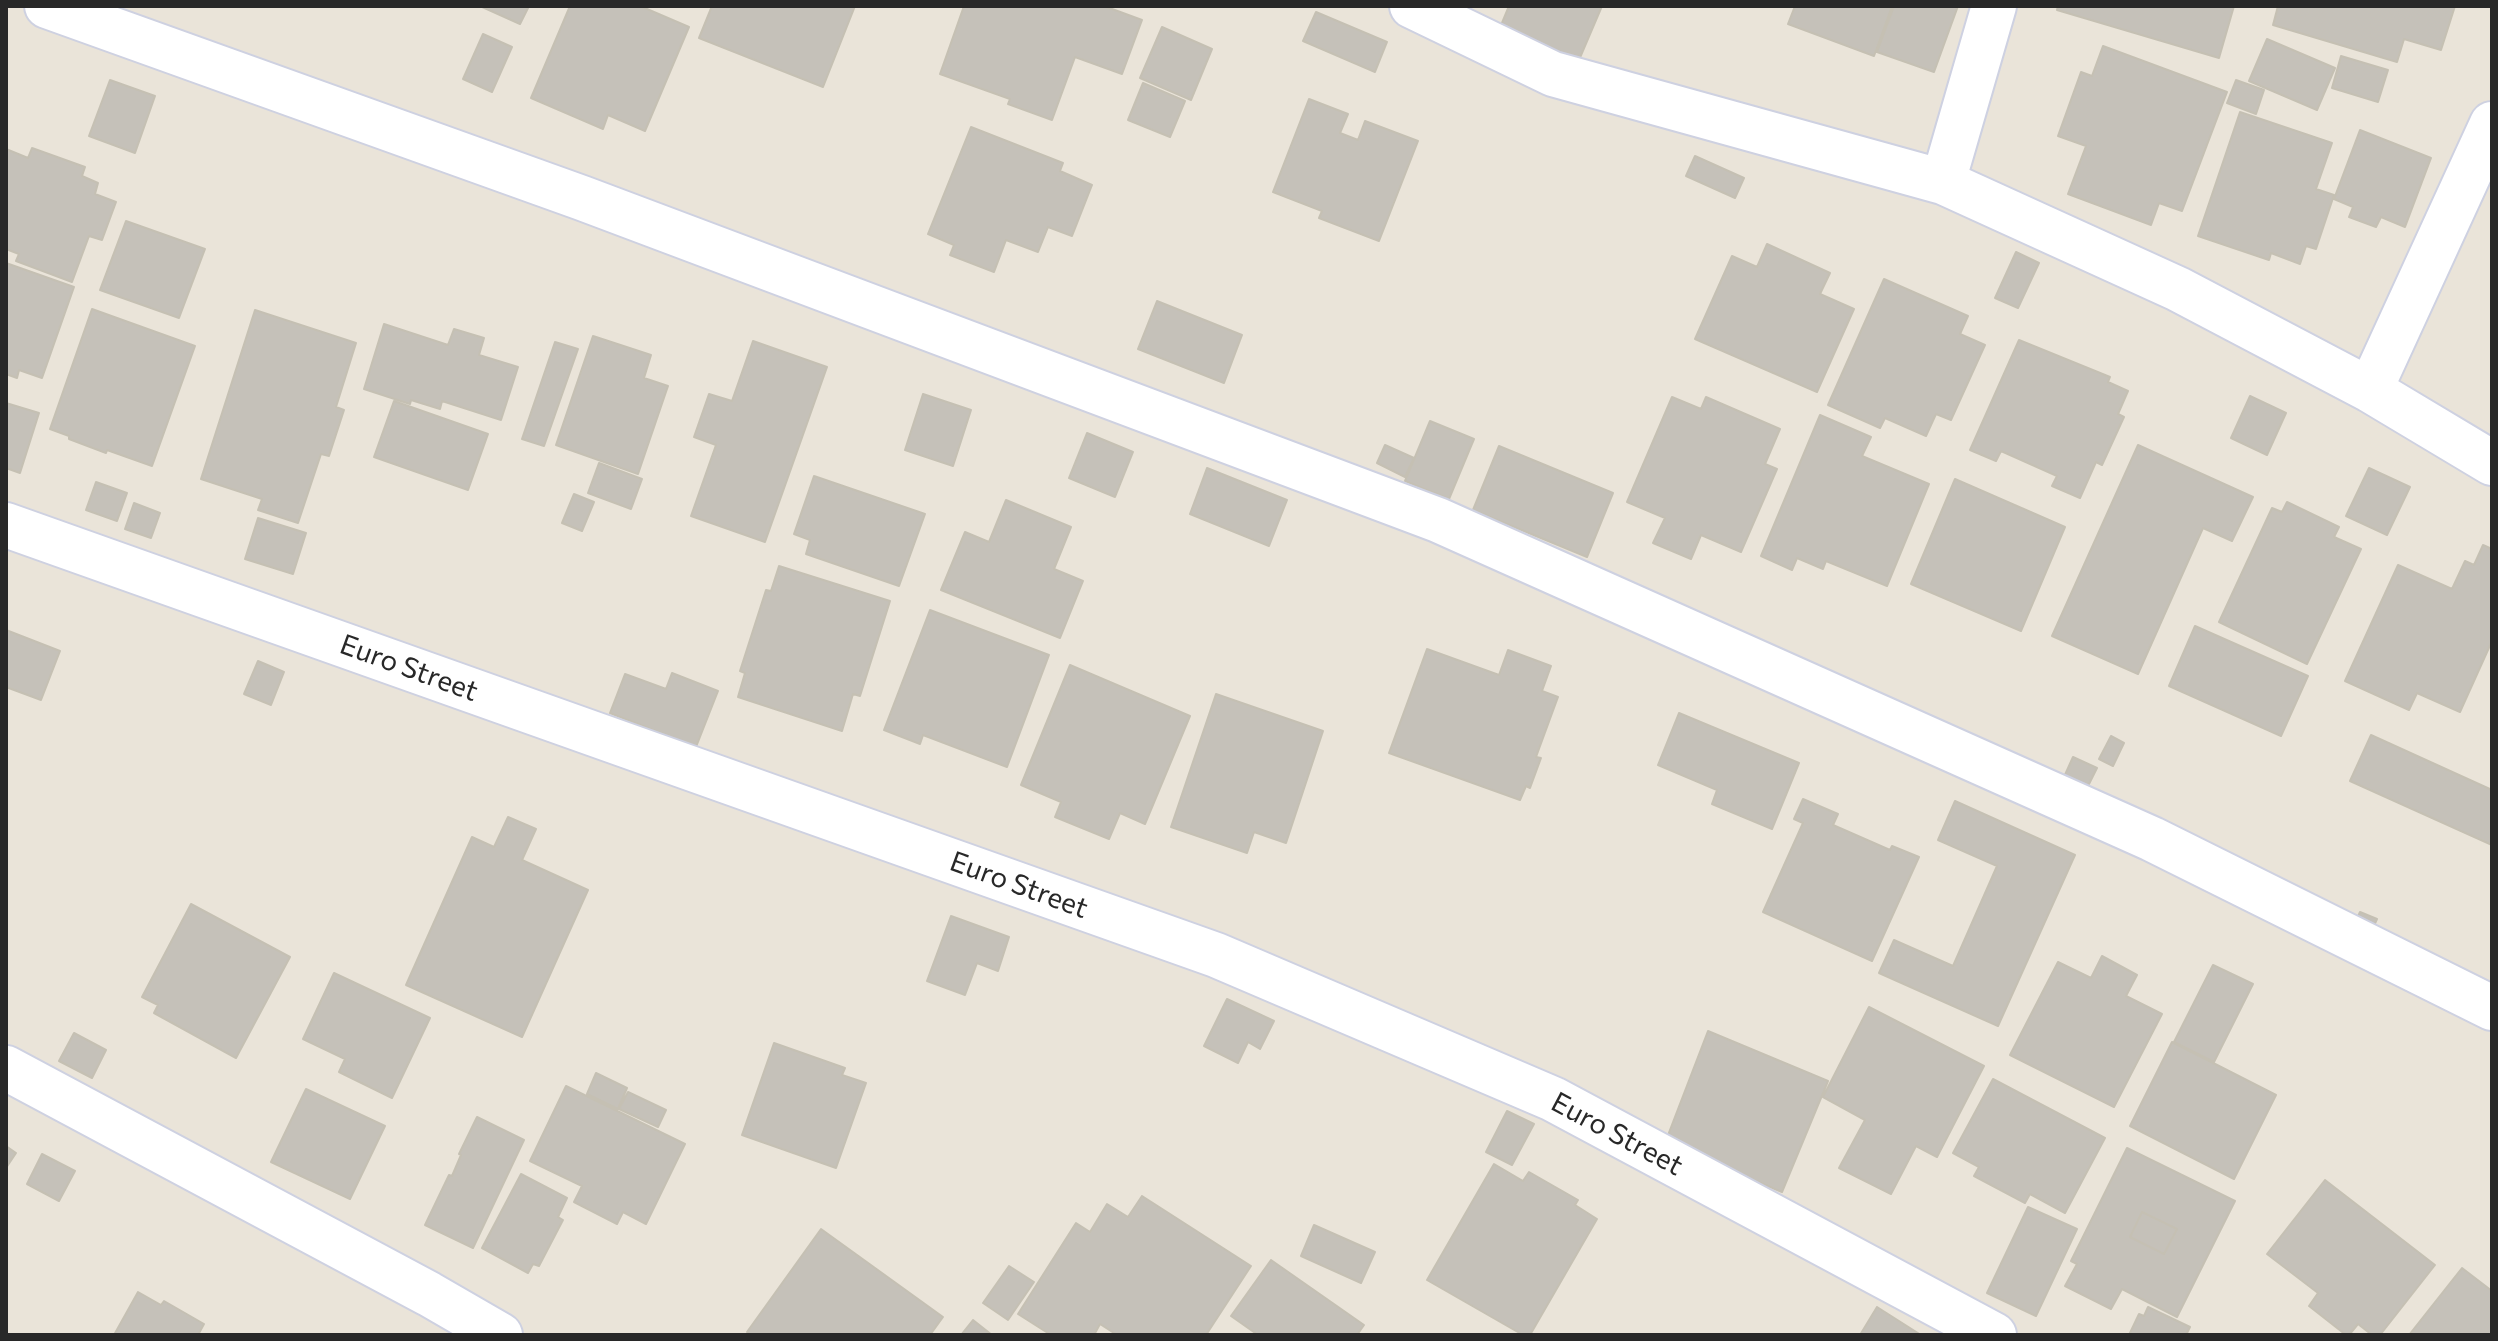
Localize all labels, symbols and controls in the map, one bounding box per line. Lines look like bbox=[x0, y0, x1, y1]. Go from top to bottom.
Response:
street label: Euro Street bbox=[336, 628, 482, 708]
street label: Euro Street bbox=[946, 845, 1092, 925]
street label: Euro Street bbox=[1545, 1085, 1689, 1183]

